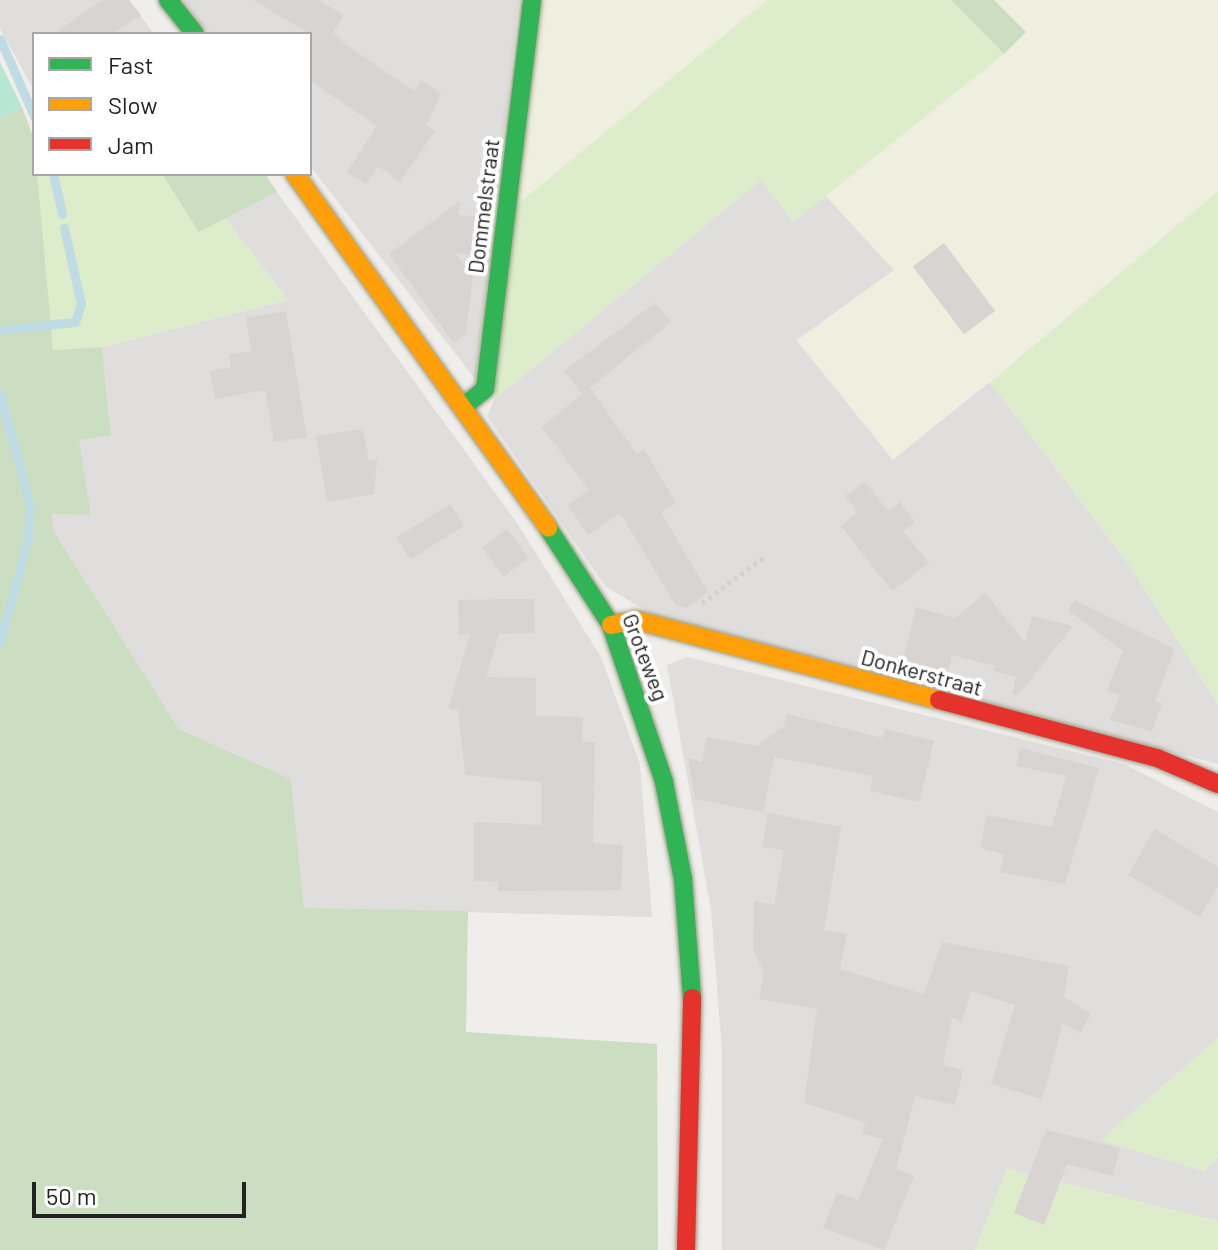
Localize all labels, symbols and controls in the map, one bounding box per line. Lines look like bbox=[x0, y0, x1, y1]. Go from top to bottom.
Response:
legend bbox=[32, 32, 312, 176]
text: Fast bbox=[108, 50, 153, 79]
text: Slow bbox=[108, 90, 157, 119]
text: Jam bbox=[108, 130, 154, 159]
street label: Dommelstraat bbox=[462, 137, 504, 275]
street label: Groteweg bbox=[617, 610, 675, 704]
street label: Donkerstraat bbox=[858, 643, 986, 701]
scale bar bbox=[36, 1166, 250, 1216]
text: 50 m bbox=[46, 1181, 97, 1210]

